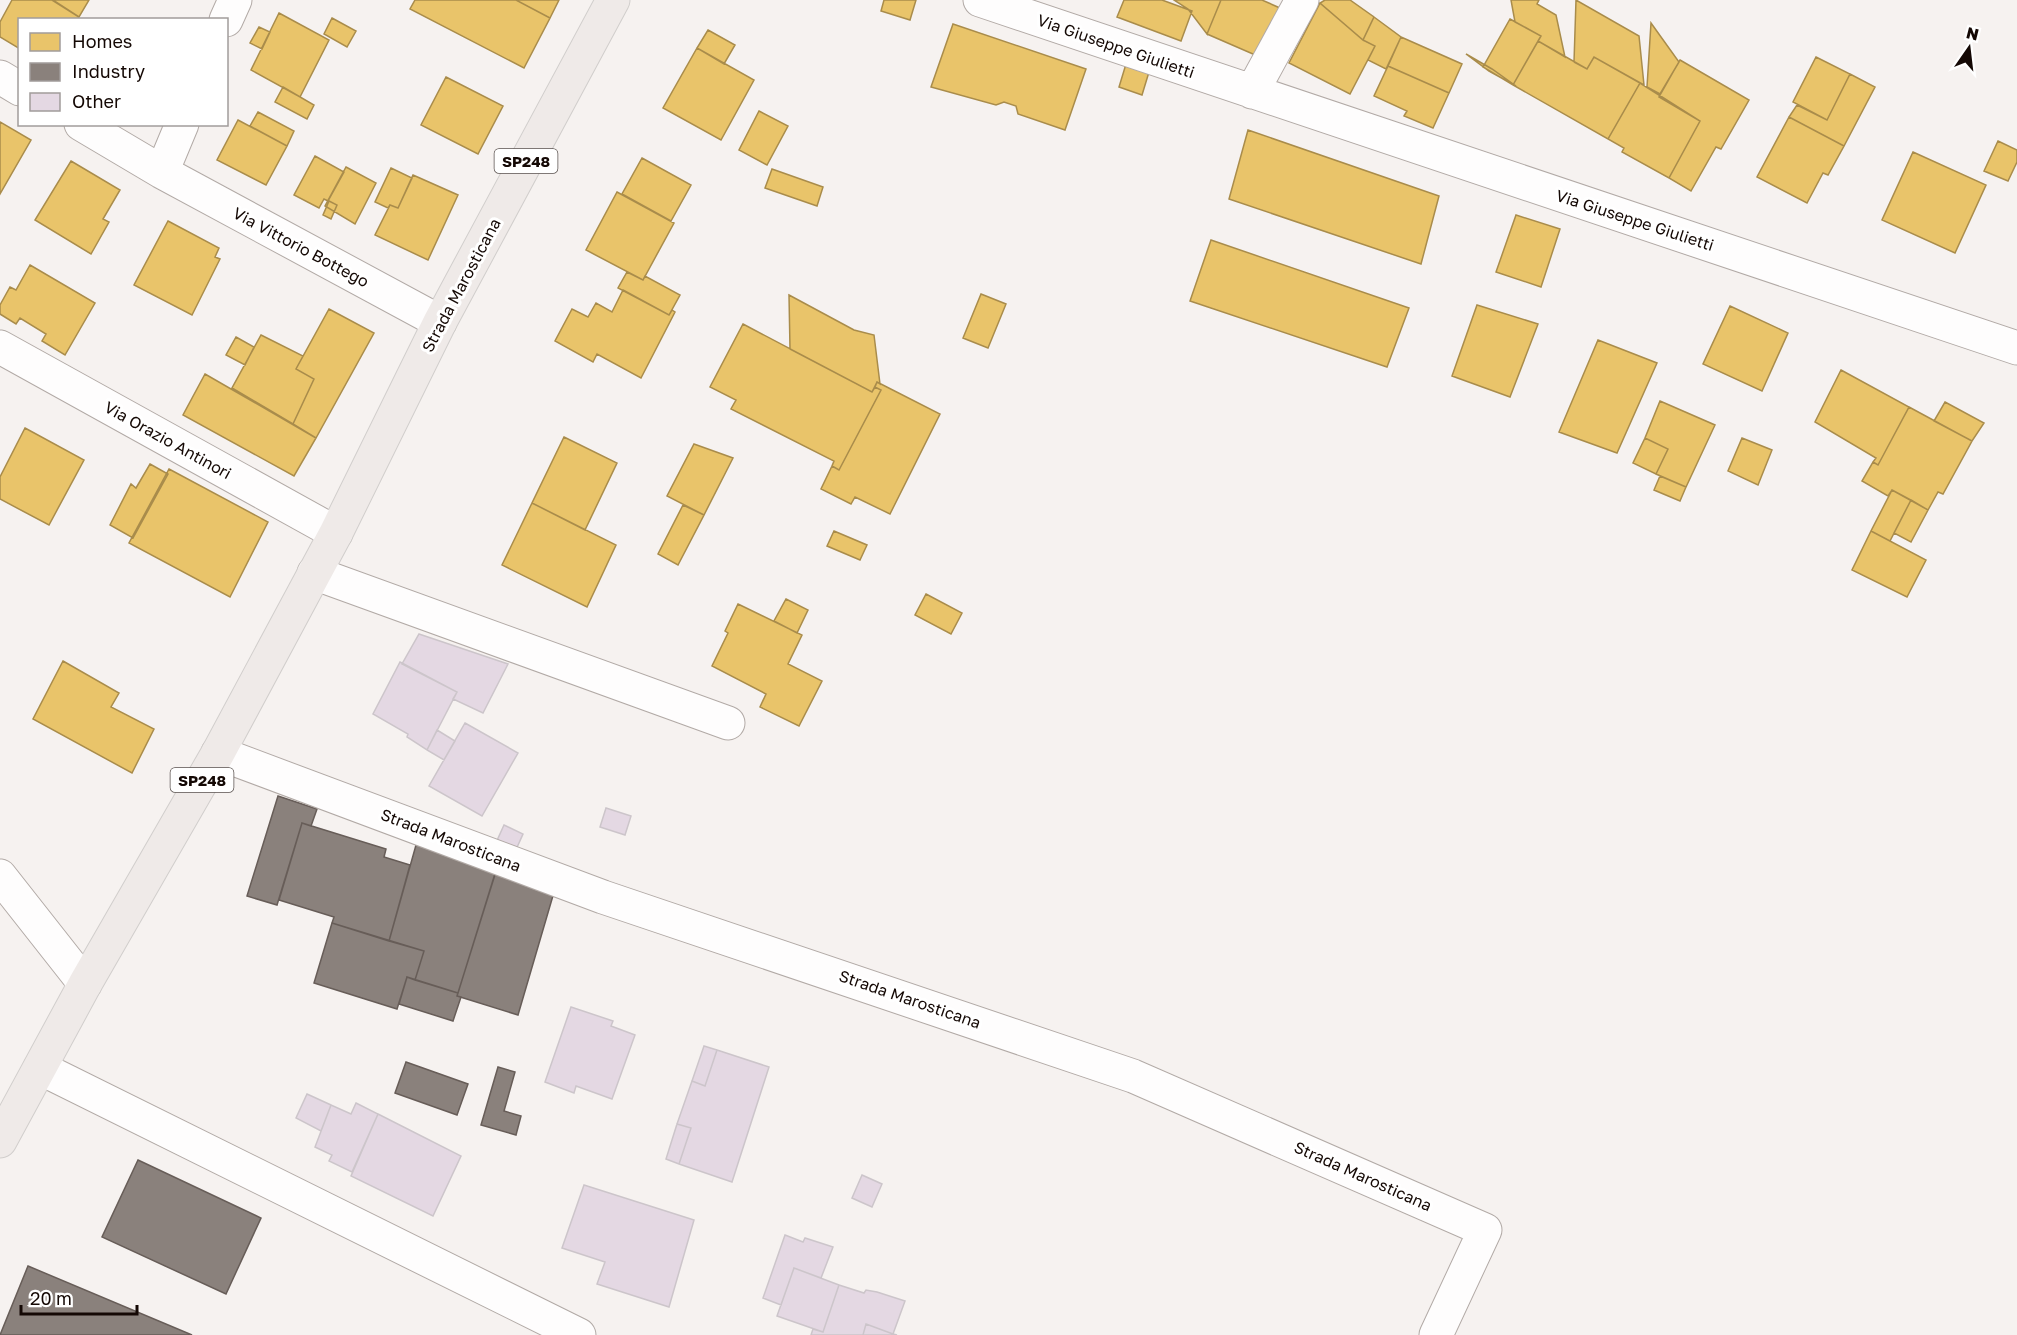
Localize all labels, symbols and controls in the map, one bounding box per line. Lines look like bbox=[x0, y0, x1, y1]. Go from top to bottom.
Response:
street label: Via Giuseppe Giulietti bbox=[1035, 10, 1197, 82]
legend bbox=[18, 18, 228, 126]
north arrow bbox=[1939, 18, 1999, 78]
text: N bbox=[1964, 22, 1981, 45]
text: Homes bbox=[72, 30, 132, 52]
text: Industry bbox=[72, 60, 145, 82]
text: Other bbox=[72, 90, 121, 112]
road number: SP248 bbox=[494, 149, 558, 173]
street label: Via Giuseppe Giulietti bbox=[1553, 185, 1717, 255]
street label: Via Vittorio Bottego bbox=[230, 203, 372, 291]
street label: Strada Marosticana bbox=[417, 215, 505, 355]
street label: Via Orazio Antinori bbox=[101, 397, 235, 483]
road number: SP248 bbox=[170, 768, 234, 792]
street label: Strada Marosticana bbox=[378, 804, 524, 876]
street label: Strada Marosticana bbox=[836, 965, 984, 1033]
street label: Strada Marosticana bbox=[1291, 1137, 1435, 1215]
scale bar bbox=[21, 1278, 136, 1316]
text: 20 m bbox=[30, 1287, 72, 1309]

